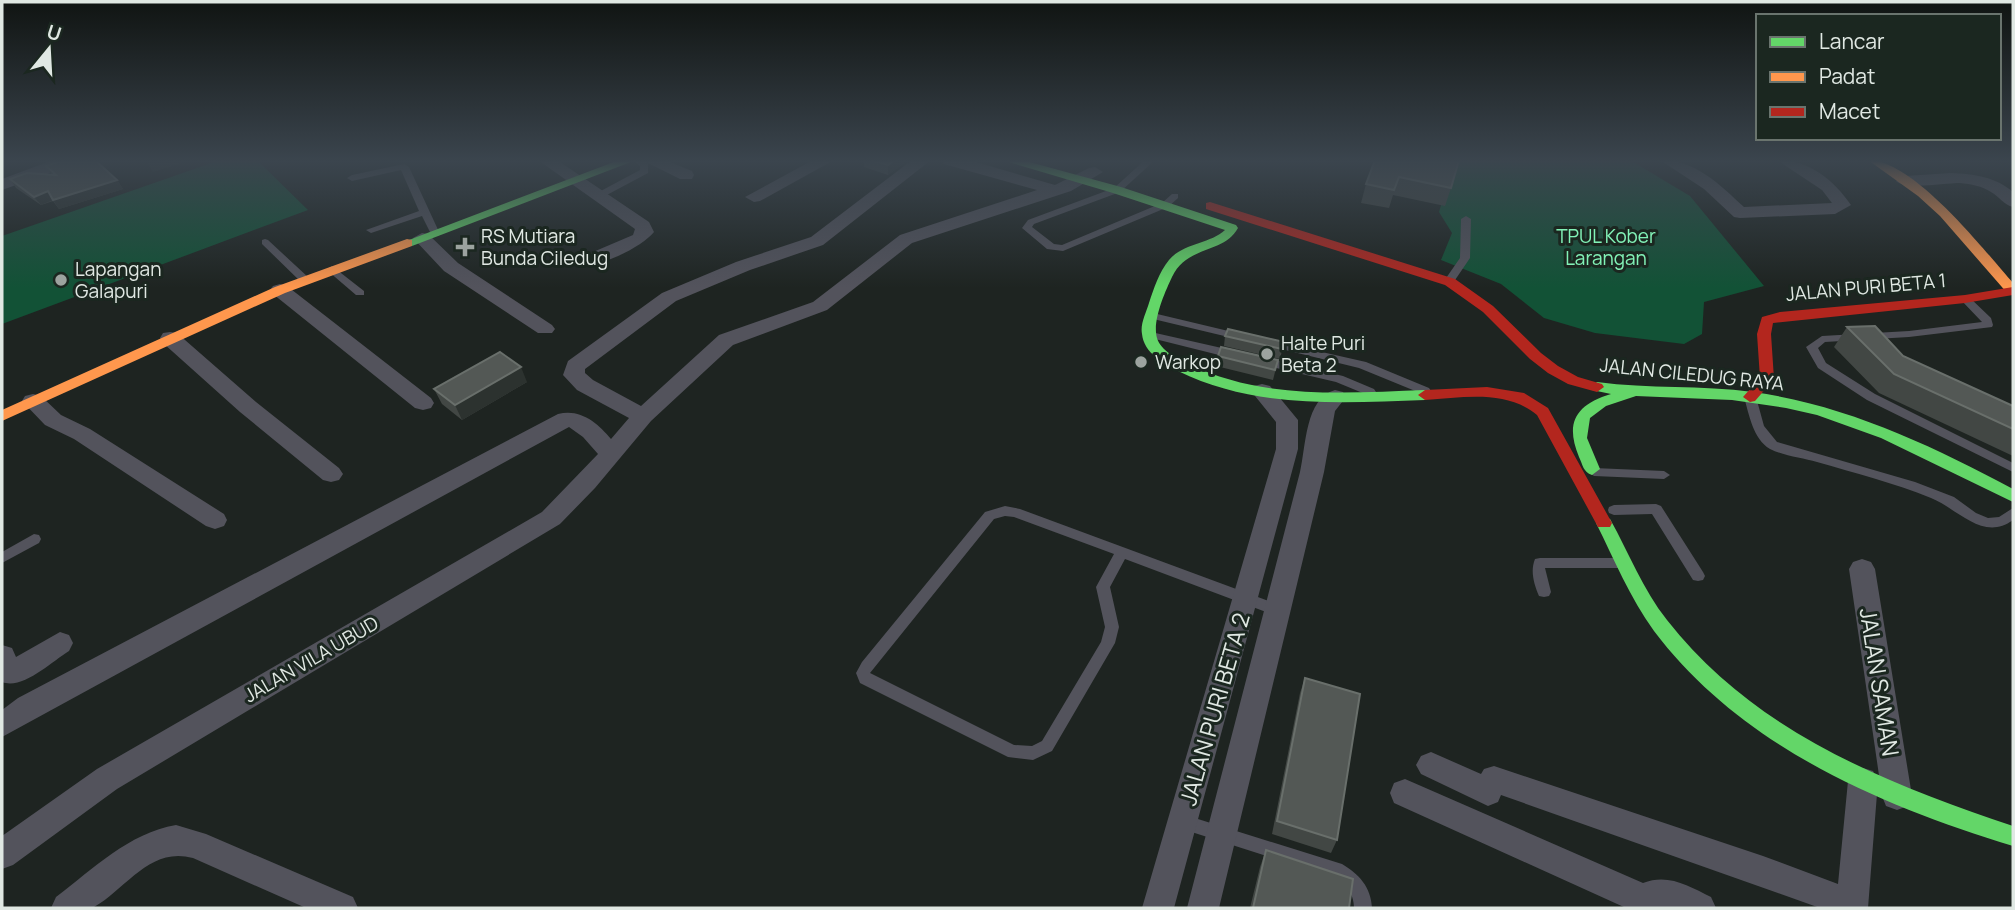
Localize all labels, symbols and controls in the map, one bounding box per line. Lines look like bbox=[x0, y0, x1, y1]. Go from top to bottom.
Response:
north arrow bbox=[14, 14, 84, 84]
legend bbox=[1756, 14, 2001, 140]
text: U bbox=[44, 18, 65, 47]
text: Lancar bbox=[1819, 27, 1885, 55]
text: Padat bbox=[1819, 62, 1875, 90]
text: Macet bbox=[1819, 97, 1880, 125]
place label: RS Mutiara Bunda Ciledug bbox=[481, 223, 608, 271]
park label: TPUL Kober Larangan bbox=[1556, 223, 1656, 271]
marker: RS Mutiara Bunda Ciledug bbox=[455, 237, 475, 257]
place label: Lapangan Galapuri bbox=[75, 256, 161, 304]
street label: JALAN PURI BETA 1 bbox=[1785, 267, 1947, 307]
marker: Lapangan Galapuri bbox=[53, 272, 69, 288]
place label: Halte Puri Beta 2 bbox=[1281, 330, 1365, 378]
marker: Halte Puri Beta 2 bbox=[1259, 346, 1275, 362]
place label: Warkop bbox=[1155, 349, 1221, 375]
street label: JALAN CILEDUG RAYA bbox=[1599, 351, 1785, 397]
marker: Warkop bbox=[1133, 354, 1149, 370]
street label: JALAN SAMAN bbox=[1852, 606, 1908, 758]
street label: JALAN PURI BETA 2 bbox=[1171, 609, 1257, 809]
street label: JALAN VILA UBUD bbox=[239, 610, 383, 708]

